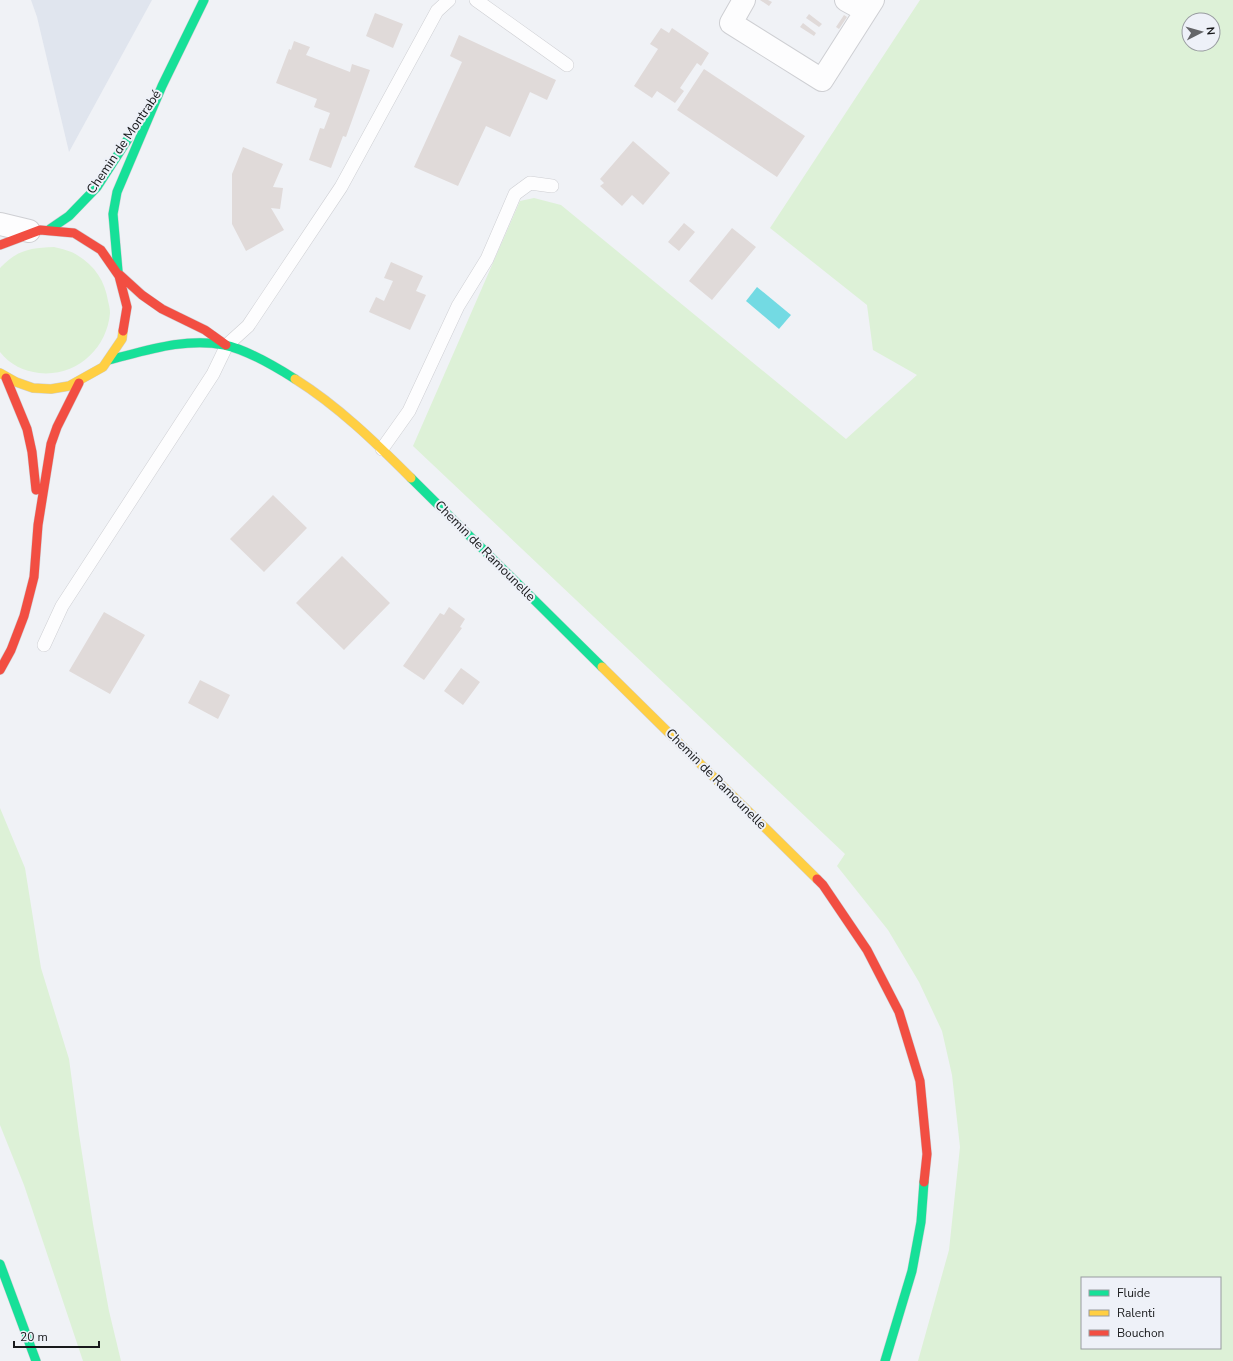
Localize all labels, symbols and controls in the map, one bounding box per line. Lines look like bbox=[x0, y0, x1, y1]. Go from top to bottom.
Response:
north arrow bbox=[1181, 12, 1221, 52]
text: N bbox=[1203, 26, 1218, 36]
street label: Chemin de Montrabé bbox=[82, 86, 166, 198]
street label: Chemin de Ramounelle bbox=[431, 497, 539, 605]
street label: Chemin de Ramounelle bbox=[662, 725, 770, 833]
legend bbox=[1081, 1277, 1221, 1349]
text: Fluide bbox=[1117, 1285, 1150, 1301]
text: Ralenti bbox=[1117, 1305, 1155, 1321]
scale bar bbox=[14, 1323, 99, 1349]
text: Bouchon bbox=[1117, 1325, 1164, 1341]
text: 20 m bbox=[20, 1329, 48, 1345]

